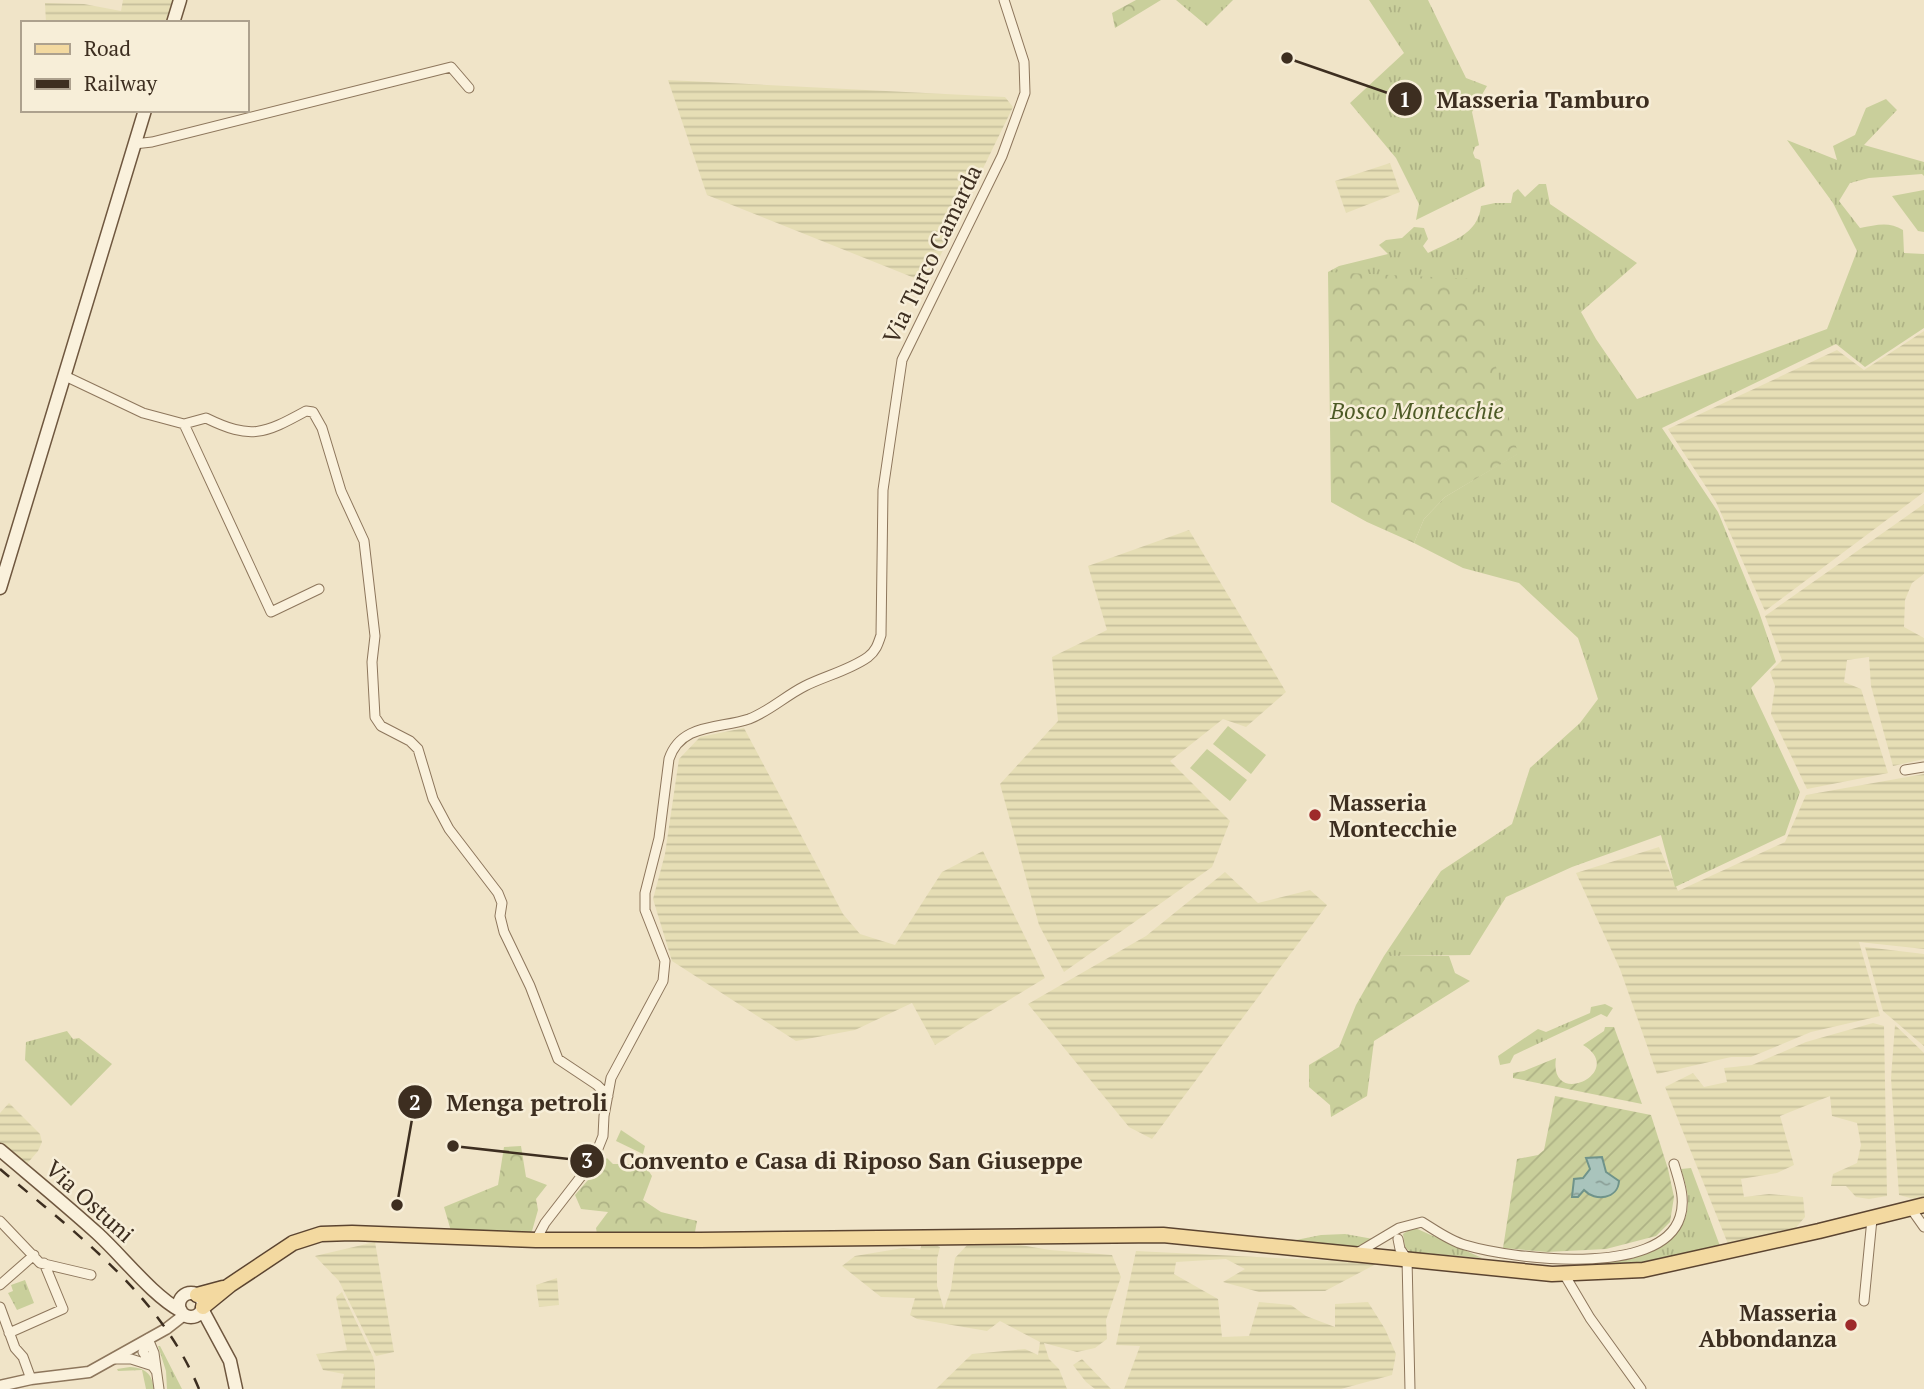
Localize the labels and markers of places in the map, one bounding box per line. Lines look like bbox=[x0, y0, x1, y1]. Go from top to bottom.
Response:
callout: Masseria Tamburo bbox=[1387, 77, 1663, 122]
place label: Masseria Montecchie bbox=[1329, 787, 1457, 844]
marker: Masseria Montecchie bbox=[1307, 807, 1323, 823]
callout: Menga petroli bbox=[397, 1080, 622, 1125]
callout: Convento e Casa di Riposo San Giuseppe bbox=[570, 1138, 1097, 1183]
place label: Masseria Abbondanza bbox=[1699, 1297, 1837, 1354]
marker: Masseria Abbondanza bbox=[1843, 1317, 1859, 1333]

